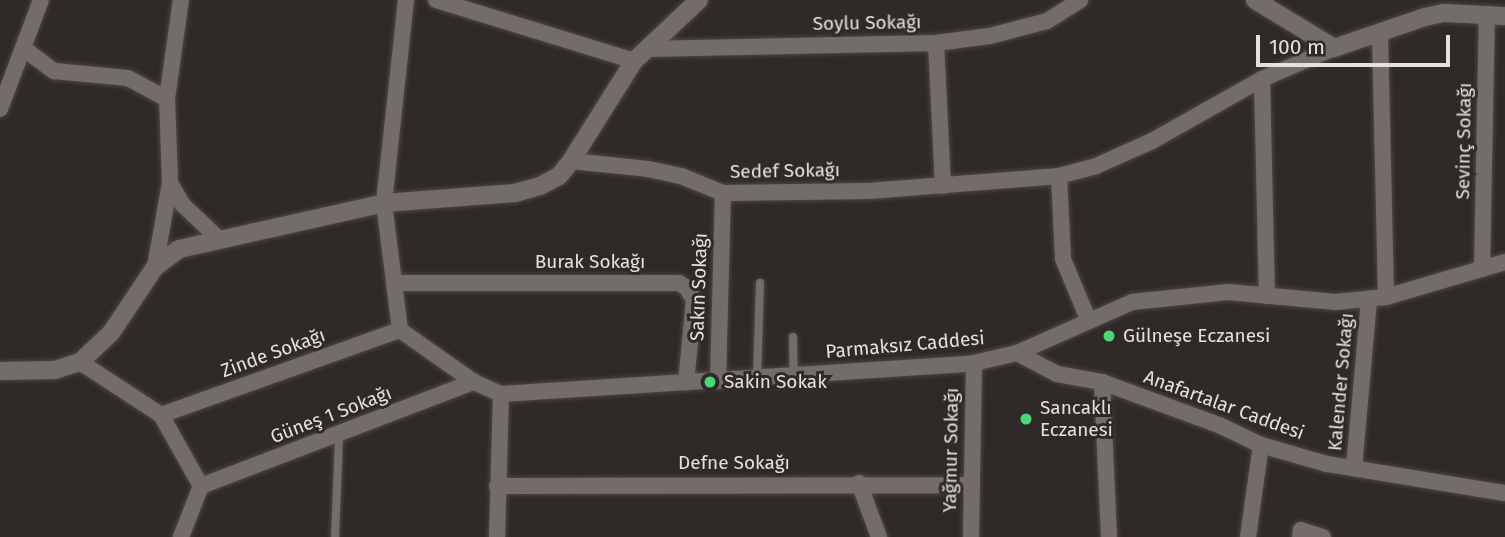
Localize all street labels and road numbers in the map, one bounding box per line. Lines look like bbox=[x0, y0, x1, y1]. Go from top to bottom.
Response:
street label: Soylu Sokağı bbox=[812, 11, 922, 35]
street label: Sevinç Sokağı bbox=[1452, 82, 1476, 200]
street label: Sedef Sokağı bbox=[730, 159, 840, 183]
street label: Sakın Sokağı bbox=[686, 233, 712, 341]
street label: Burak Sokağı bbox=[535, 251, 645, 273]
street label: Kalender Sokağı bbox=[1324, 312, 1358, 452]
street label: Zinde Sokağı bbox=[218, 324, 328, 382]
street label: Parmaksız Caddesi bbox=[825, 327, 985, 363]
street label: Anafartalar Caddesi bbox=[1141, 365, 1307, 445]
street label: Güneş 1 Sokağı bbox=[267, 381, 395, 449]
street label: Yağmur Sokağı bbox=[939, 387, 963, 513]
street label: Defne Sokağı bbox=[678, 452, 790, 474]

